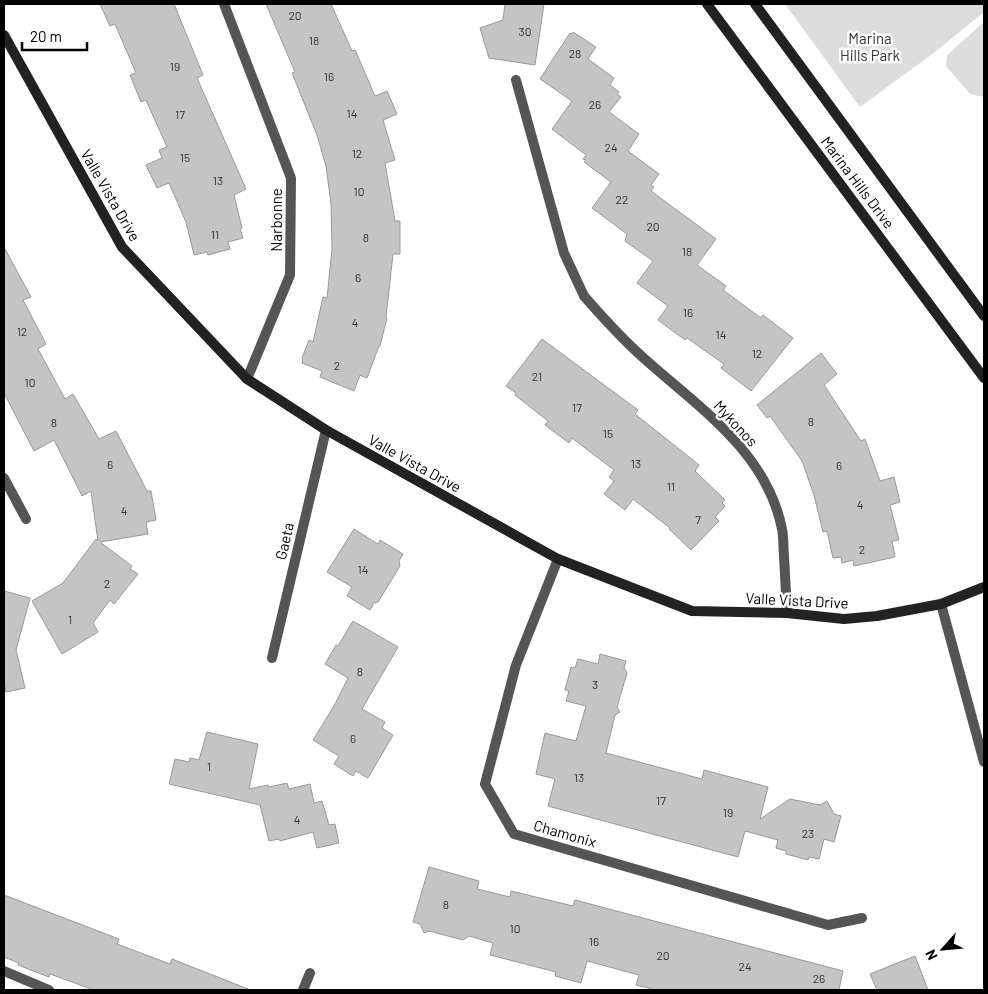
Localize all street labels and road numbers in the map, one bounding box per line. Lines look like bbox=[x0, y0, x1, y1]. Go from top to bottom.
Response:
street label: Marina Hills Drive bbox=[818, 132, 898, 232]
street label: Valle Vista Drive bbox=[77, 146, 145, 244]
street label: Narbonne bbox=[267, 188, 285, 252]
street label: Mykonos bbox=[710, 396, 762, 450]
street label: Valle Vista Drive bbox=[366, 430, 464, 496]
street label: Gaeta bbox=[271, 521, 297, 561]
street label: Valle Vista Drive bbox=[745, 588, 849, 612]
street label: Chamonix bbox=[532, 815, 598, 851]

